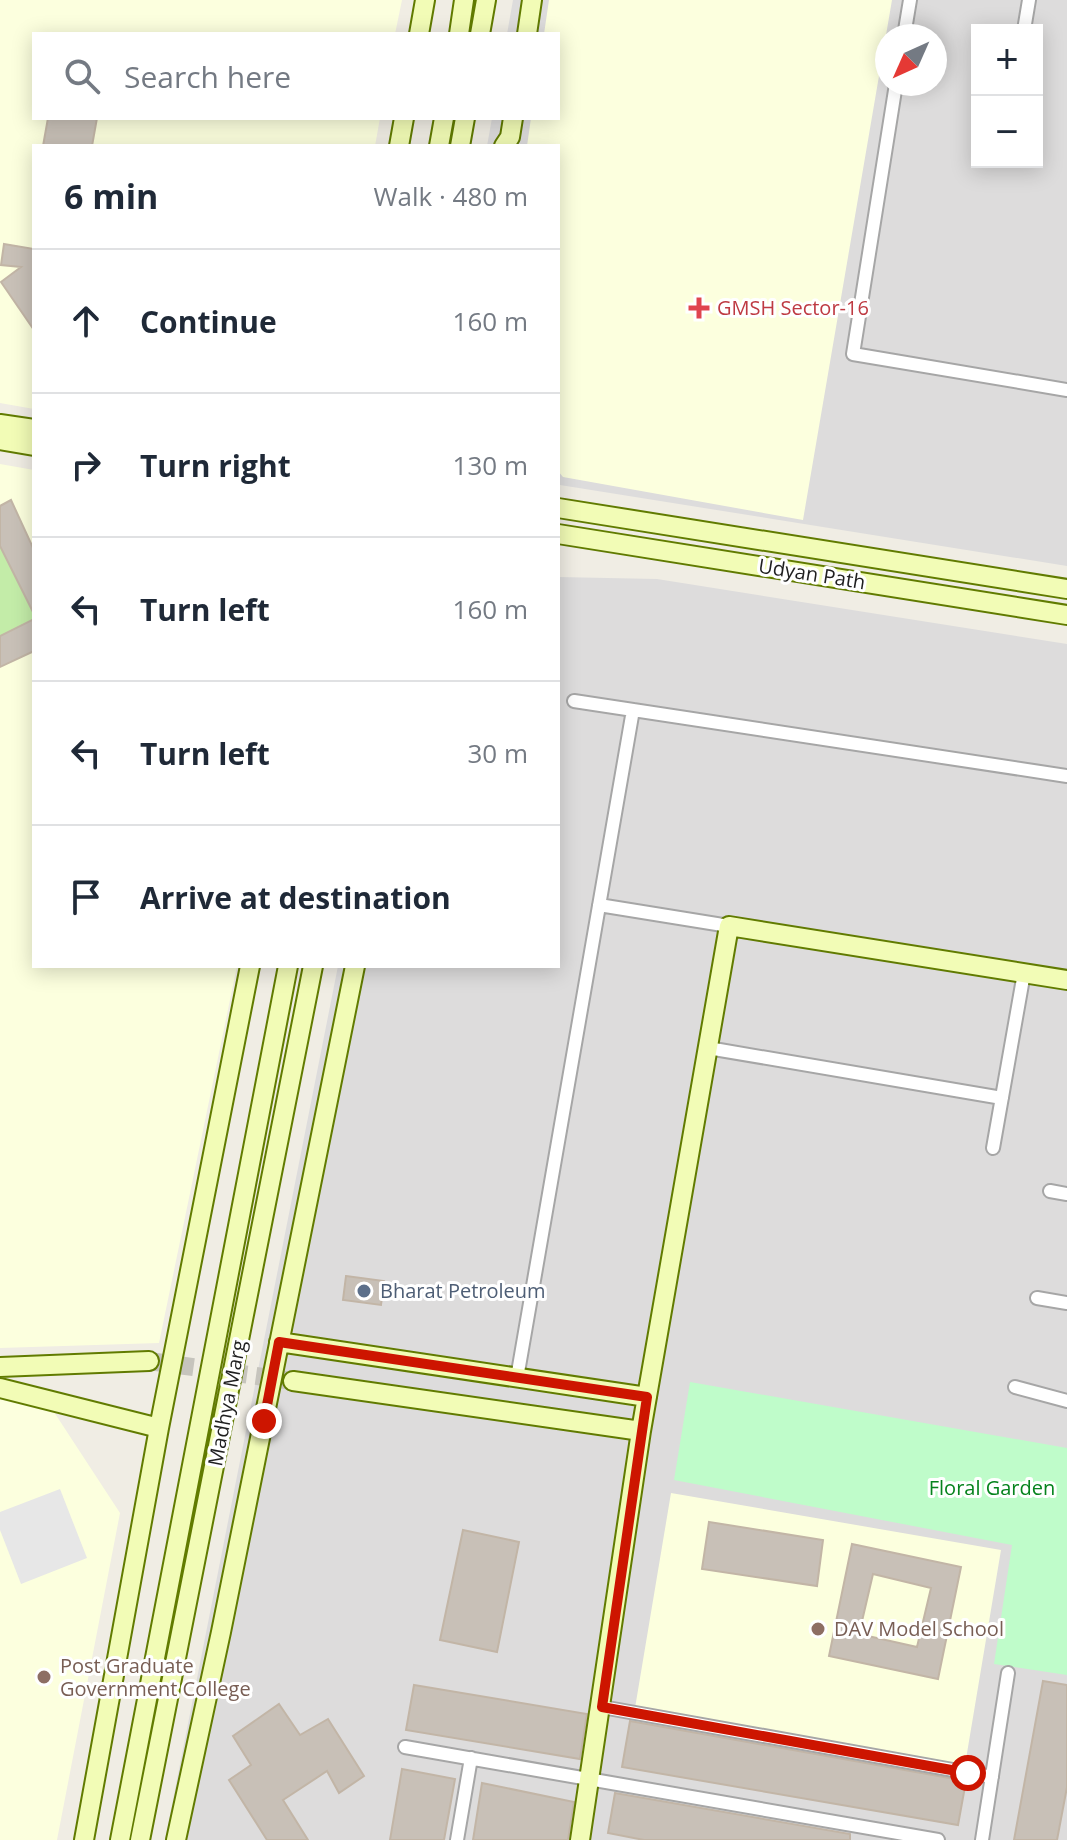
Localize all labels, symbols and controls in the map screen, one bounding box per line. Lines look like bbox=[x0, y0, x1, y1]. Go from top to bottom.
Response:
north arrow bbox=[875, 24, 947, 96]
map controls bbox=[971, 24, 1043, 168]
button: + bbox=[971, 24, 1043, 96]
search box bbox=[32, 32, 560, 120]
icon: search bbox=[60, 54, 104, 98]
text: Search here bbox=[124, 56, 291, 97]
button: − bbox=[971, 96, 1043, 168]
text: 6 min bbox=[64, 173, 158, 219]
text: Walk · 480 m bbox=[374, 178, 528, 214]
place label: GMSH Sector-16 bbox=[717, 294, 869, 321]
marker: GMSH Sector-16 bbox=[688, 297, 710, 319]
icon: ahead bbox=[64, 299, 108, 343]
text: Continue bbox=[140, 301, 277, 342]
text: 160 m bbox=[453, 303, 528, 339]
icon: right bbox=[64, 443, 108, 487]
text: Turn right bbox=[140, 445, 291, 486]
text: 130 m bbox=[453, 447, 528, 483]
street label: Udyan Path bbox=[757, 552, 868, 595]
icon: left bbox=[64, 587, 108, 631]
text: Turn left bbox=[140, 589, 270, 630]
text: 160 m bbox=[453, 591, 528, 627]
icon: left bbox=[64, 731, 108, 775]
text: Turn left bbox=[140, 733, 270, 774]
text: 30 m bbox=[467, 735, 528, 771]
icon: arrive bbox=[64, 875, 108, 919]
text: Arrive at destination bbox=[140, 877, 451, 918]
place label: Bharat Petroleum bbox=[380, 1277, 546, 1304]
marker: Bharat Petroleum bbox=[355, 1282, 373, 1300]
street label: Madhya Marg bbox=[201, 1337, 252, 1468]
route end bbox=[246, 1403, 282, 1439]
park label: Floral Garden bbox=[929, 1474, 1055, 1501]
place label: DAV Model School bbox=[834, 1615, 1004, 1642]
marker: DAV Model School bbox=[809, 1620, 827, 1638]
place label: Post Graduate Government College bbox=[60, 1652, 251, 1702]
marker: Post Graduate Government College bbox=[35, 1668, 53, 1686]
route start bbox=[950, 1755, 986, 1791]

